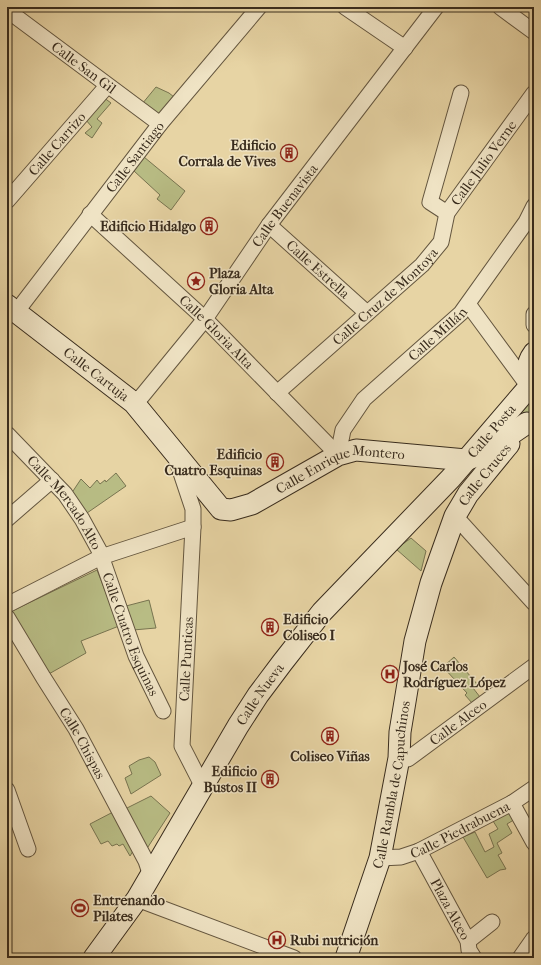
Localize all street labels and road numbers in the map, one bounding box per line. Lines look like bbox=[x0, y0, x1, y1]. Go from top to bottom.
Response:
street label: Calle San Gil bbox=[48, 38, 119, 97]
street label: Calle Carrizo bbox=[25, 109, 90, 179]
street label: Calle Julio Verne bbox=[447, 117, 520, 209]
street label: Calle Santiago bbox=[103, 118, 168, 196]
street label: Calle Buenavista bbox=[249, 160, 322, 250]
street label: Calle Estrella bbox=[283, 237, 353, 303]
street label: Calle Cruz de Montoya bbox=[329, 244, 442, 349]
street label: Calle Gloria Alta bbox=[175, 292, 257, 373]
street label: Calle Millán bbox=[405, 304, 471, 365]
street label: Calle Cartuja bbox=[60, 344, 133, 405]
street label: Calle Posta bbox=[464, 401, 520, 462]
street label: Calle Cruces bbox=[455, 440, 515, 509]
street label: Calle Enrique Montero bbox=[273, 442, 405, 498]
street label: Calle Mercado Alto bbox=[23, 452, 105, 553]
street label: Calle Cuatro Esquinas bbox=[99, 570, 162, 699]
street label: Calle Punticas bbox=[176, 616, 197, 702]
street label: Calle Nueva bbox=[233, 660, 288, 729]
street label: Calle Alceo bbox=[426, 696, 490, 749]
street label: Calle Rambla de Capuchinos bbox=[369, 700, 414, 871]
street label: Calle Chispas bbox=[55, 704, 109, 782]
street label: Calle Piedrabuena bbox=[408, 797, 513, 862]
street label: Plaza Alceo bbox=[426, 875, 474, 943]

